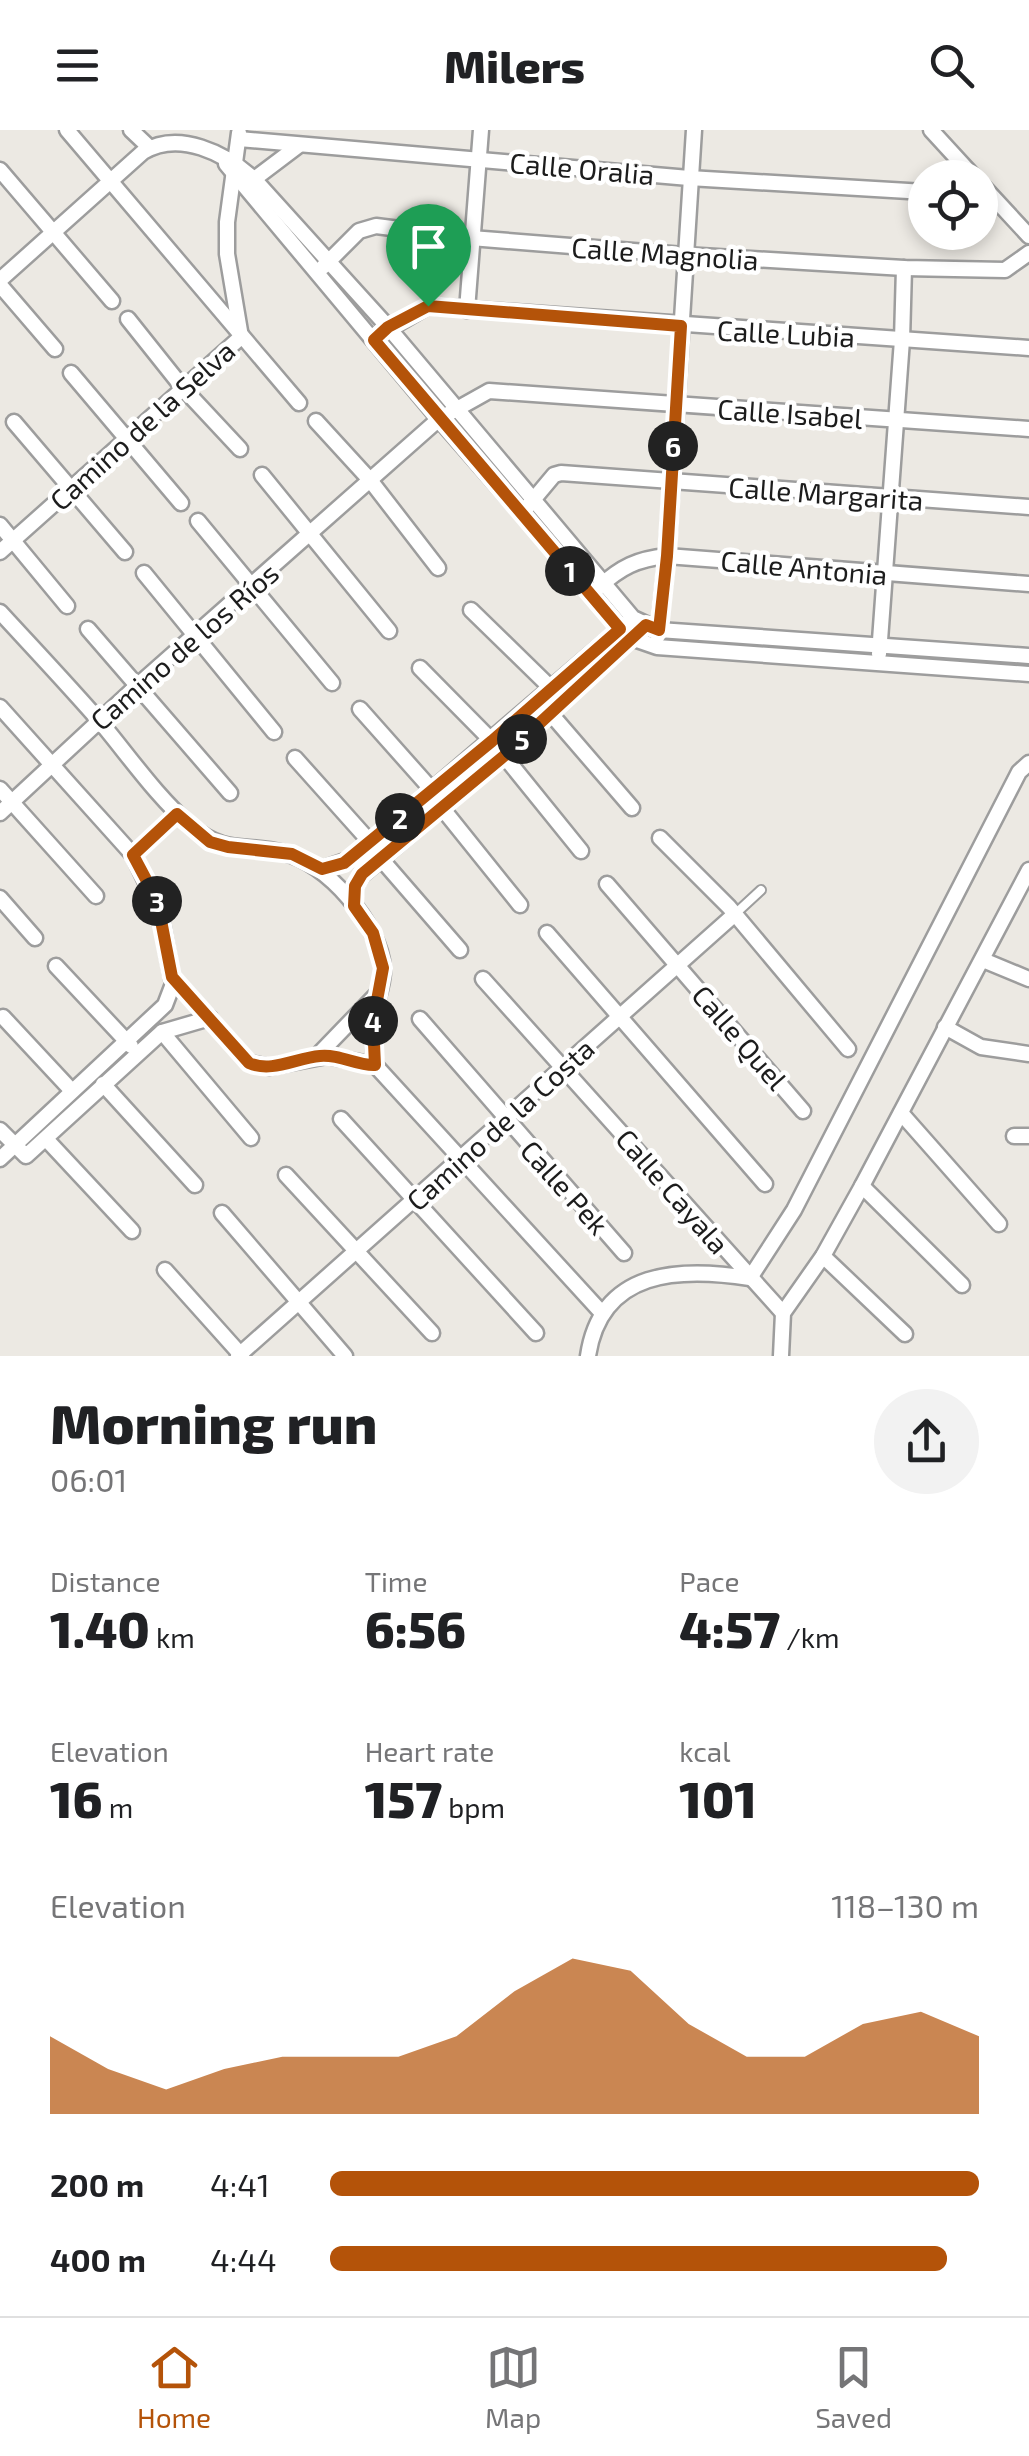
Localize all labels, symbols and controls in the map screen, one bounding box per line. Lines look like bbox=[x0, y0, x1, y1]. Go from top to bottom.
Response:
icon: menu bbox=[50, 38, 105, 93]
text: Milers bbox=[444, 38, 585, 92]
icon: search bbox=[924, 38, 979, 93]
street label: Calle Oralia bbox=[508, 145, 656, 191]
map controls bbox=[908, 160, 998, 250]
button: locate bbox=[908, 160, 998, 250]
pin bbox=[386, 204, 471, 307]
icon: arrive bbox=[401, 219, 456, 274]
street label: Calle Magnolia bbox=[570, 229, 760, 277]
street label: Calle Lubia bbox=[716, 312, 856, 354]
street label: Camino de la Selva bbox=[43, 333, 241, 517]
street label: Calle Isabel bbox=[716, 391, 864, 435]
pin: 6 bbox=[648, 421, 698, 471]
text: 6 bbox=[665, 429, 681, 463]
street label: Calle Margarita bbox=[727, 469, 925, 517]
street label: Calle Antonia bbox=[719, 543, 889, 591]
pin: 1 bbox=[545, 546, 595, 596]
text: 1 bbox=[564, 554, 576, 588]
street label: Camino de los Ríos bbox=[83, 555, 285, 737]
pin: 5 bbox=[497, 714, 547, 764]
text: 5 bbox=[514, 722, 530, 756]
pin: 2 bbox=[375, 793, 425, 843]
text: 2 bbox=[392, 801, 408, 835]
pin: 3 bbox=[132, 876, 182, 926]
text: 3 bbox=[149, 884, 165, 918]
street label: Calle Quel bbox=[685, 978, 795, 1097]
pin: 4 bbox=[348, 996, 398, 1046]
text: 4 bbox=[364, 1004, 382, 1038]
street label: Camino de la Costa bbox=[399, 1031, 601, 1217]
street label: Calle Cayala bbox=[610, 1122, 736, 1260]
street label: Calle Pek bbox=[514, 1133, 616, 1241]
text: Morning run bbox=[50, 1389, 378, 1455]
button: share bbox=[874, 1389, 979, 1494]
text: 06:01 bbox=[50, 1460, 127, 1498]
text: Distance bbox=[50, 1564, 161, 1598]
text: Time bbox=[365, 1564, 427, 1598]
text: Pace bbox=[679, 1564, 740, 1598]
text: 1.40 bbox=[50, 1598, 150, 1658]
text: 6:56 bbox=[365, 1598, 466, 1658]
text: 4:57 bbox=[679, 1598, 780, 1658]
text: km bbox=[150, 1620, 195, 1654]
text: /km bbox=[780, 1620, 840, 1654]
text: Elevation bbox=[50, 1734, 169, 1768]
text: Heart rate bbox=[365, 1734, 494, 1768]
text: kcal bbox=[679, 1734, 731, 1768]
text: 16 bbox=[50, 1768, 103, 1828]
text: 157 bbox=[365, 1768, 442, 1828]
text: 101 bbox=[679, 1768, 757, 1828]
text: m bbox=[103, 1790, 133, 1824]
text: bpm bbox=[442, 1790, 505, 1824]
text: Elevation bbox=[50, 1886, 186, 1924]
text: 118–130 m bbox=[831, 1886, 979, 1924]
text: 200 m bbox=[50, 2165, 144, 2203]
text: 4:41 bbox=[210, 2165, 270, 2203]
text: 400 m bbox=[50, 2240, 146, 2278]
text: 4:44 bbox=[210, 2240, 277, 2278]
tab: Home bbox=[137, 2340, 211, 2434]
tab: Map bbox=[485, 2340, 541, 2434]
tab: Saved bbox=[815, 2340, 892, 2434]

